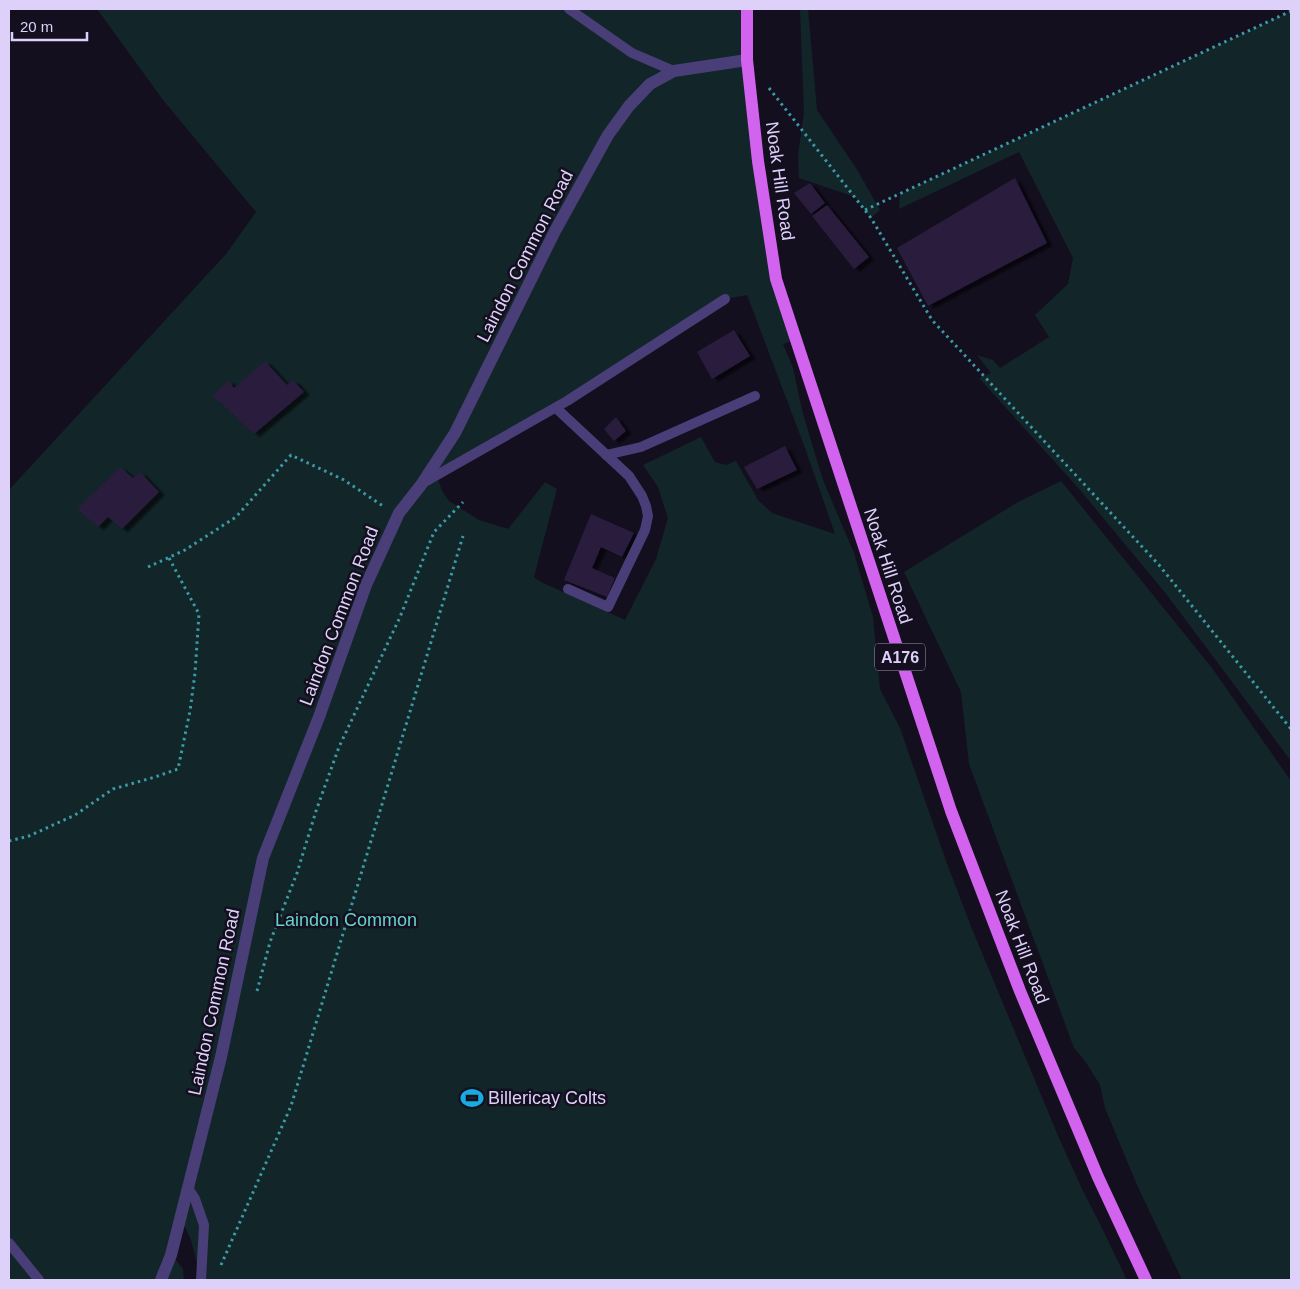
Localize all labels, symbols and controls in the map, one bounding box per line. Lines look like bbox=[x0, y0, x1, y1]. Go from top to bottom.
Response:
scale bar bbox=[12, 10, 88, 42]
text: 20 m bbox=[20, 18, 53, 35]
street label: Noak Hill Road bbox=[762, 120, 798, 242]
street label: Laindon Common Road bbox=[473, 167, 577, 345]
street label: Noak Hill Road bbox=[860, 506, 916, 626]
street label: Laindon Common Road bbox=[296, 524, 382, 708]
road number: A176 bbox=[875, 644, 925, 670]
street label: Noak Hill Road bbox=[991, 887, 1053, 1007]
street label: Laindon Common Road bbox=[184, 907, 244, 1097]
park label: Laindon Common bbox=[275, 910, 417, 930]
sports icon: Billericay Colts bbox=[459, 1085, 485, 1111]
place label: Billericay Colts bbox=[488, 1088, 606, 1108]

